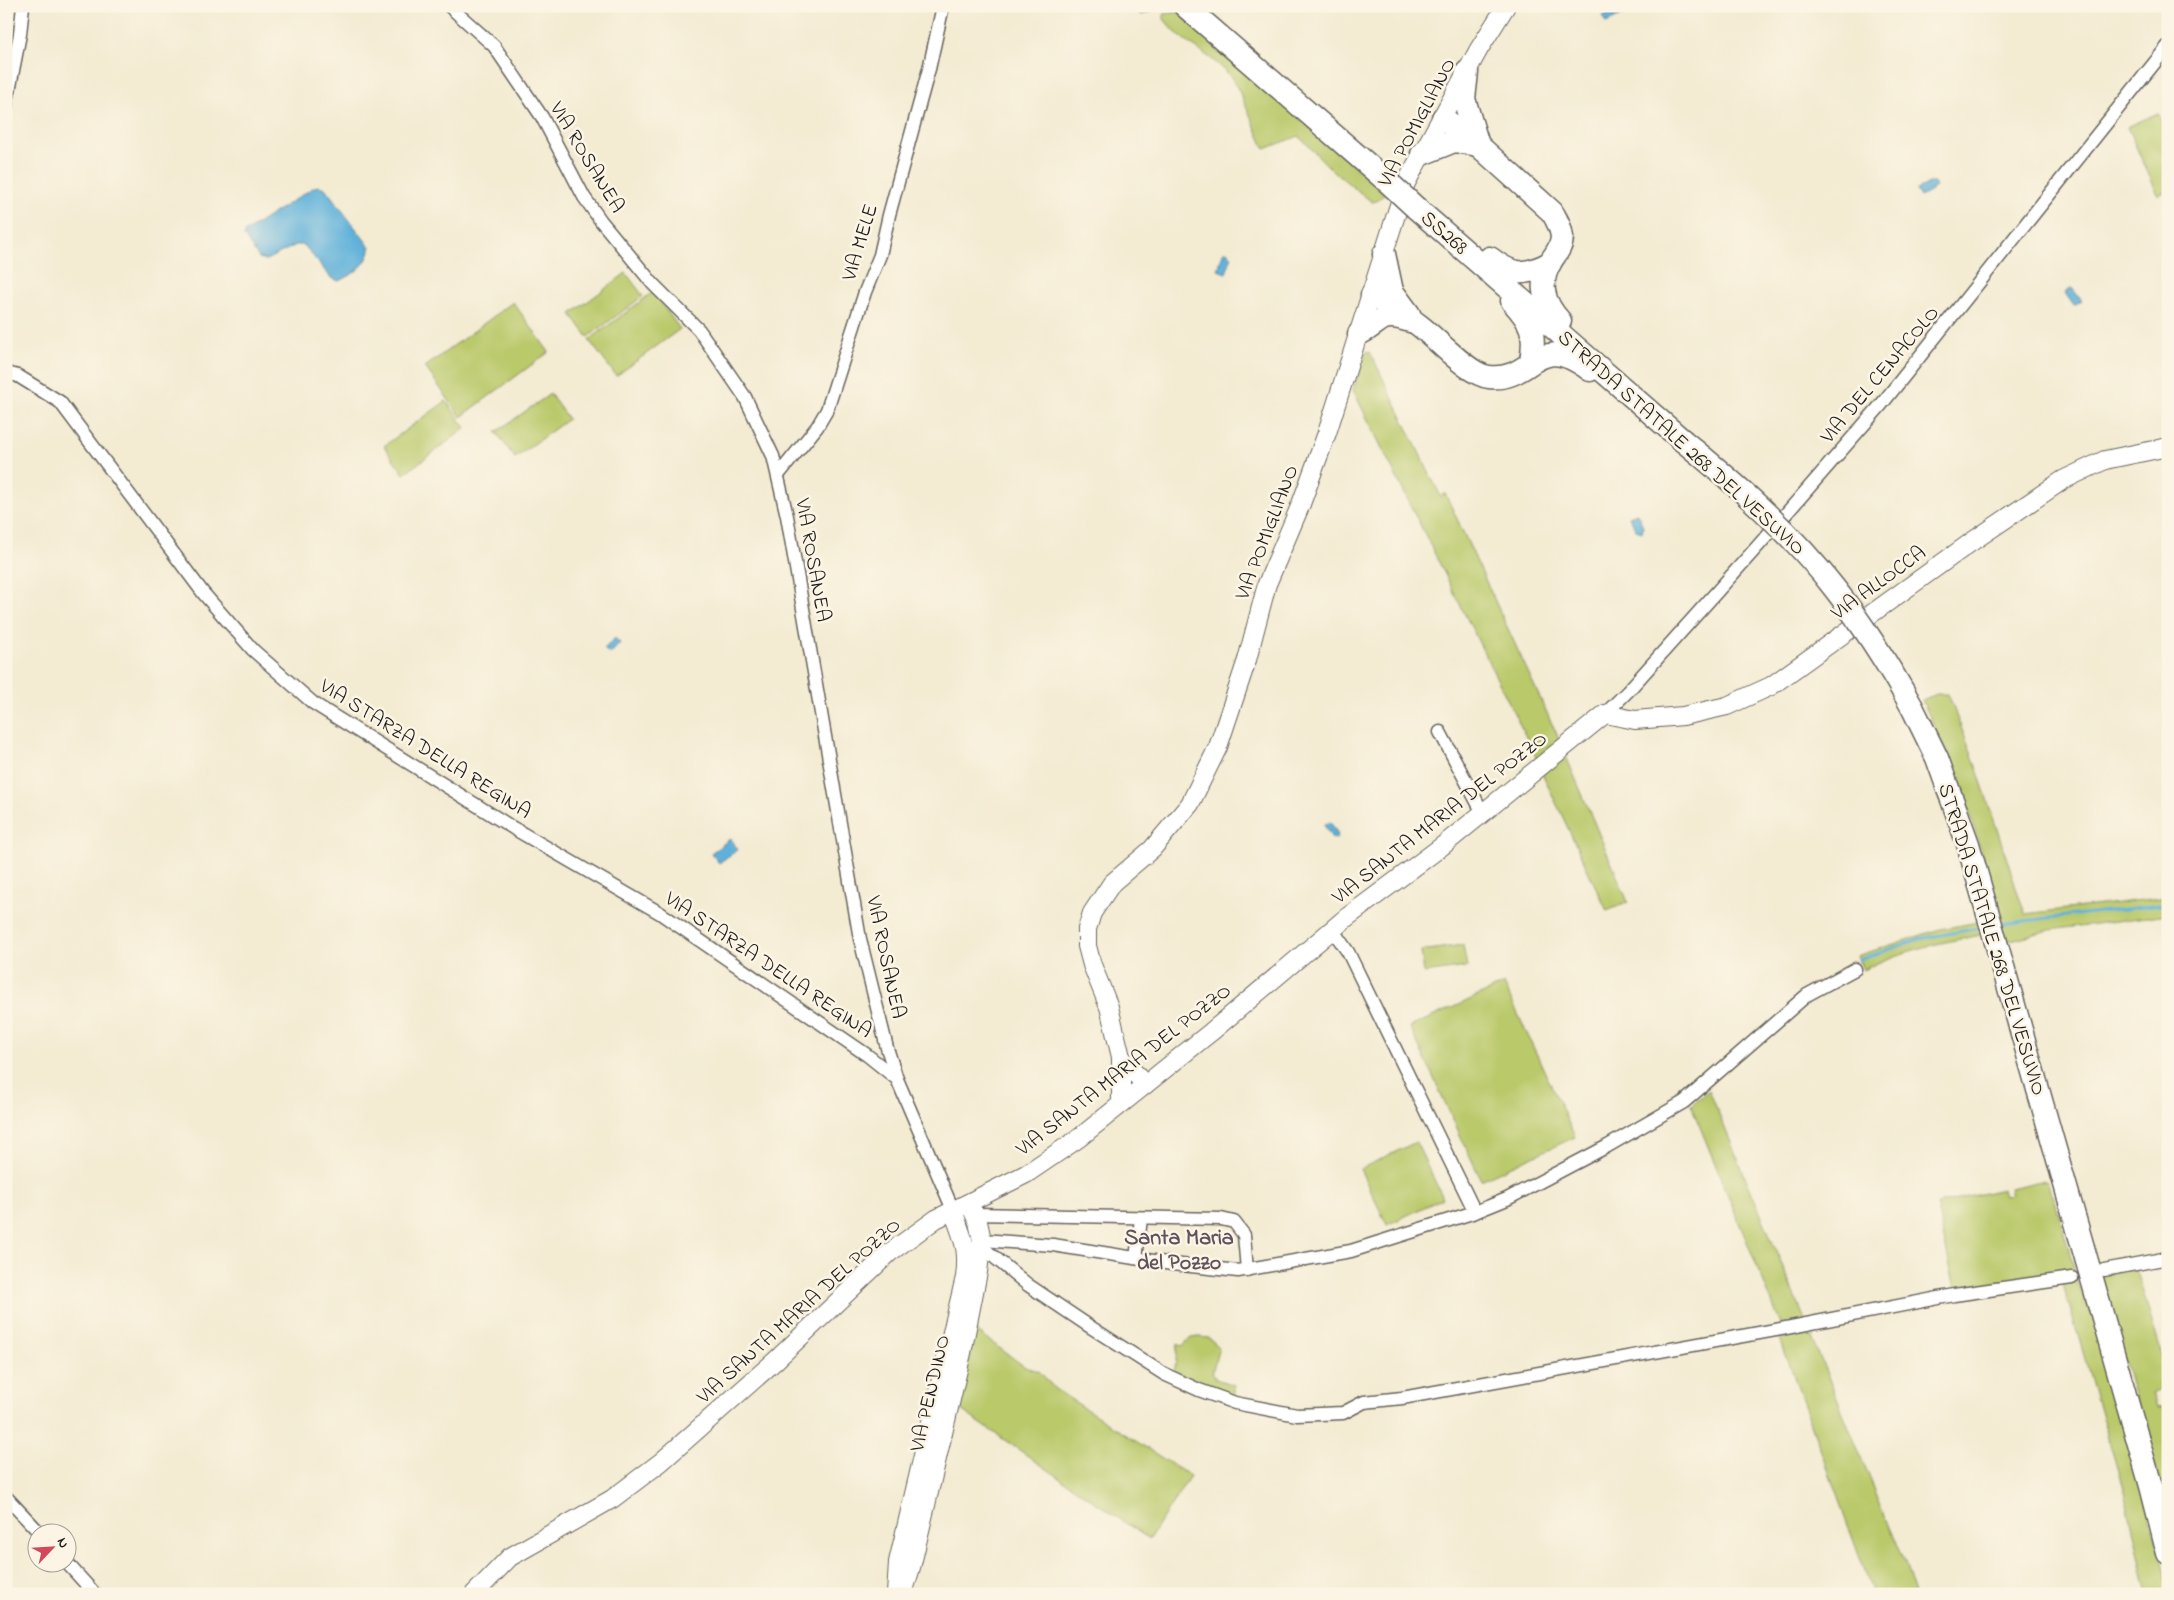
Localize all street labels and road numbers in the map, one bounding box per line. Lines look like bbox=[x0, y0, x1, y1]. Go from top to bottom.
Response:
street label: VIA POMIGLIANO bbox=[1371, 53, 1464, 194]
street label: VIA ROSANEA bbox=[541, 96, 631, 219]
street label: VIA MELE bbox=[835, 200, 887, 286]
street label: SS268 bbox=[1413, 204, 1474, 263]
street label: VIA DEL CENACOLO bbox=[1813, 300, 1947, 451]
street label: STRADA STATALE 268 DEL VESUVIO bbox=[1550, 324, 1811, 563]
street label: VIA POMIGLIANO bbox=[1228, 461, 1307, 605]
street label: VIA ROSANEA bbox=[786, 495, 838, 624]
street label: VIA ALLOCCA bbox=[1825, 539, 1933, 629]
street label: VIA STARZA DELLA REGINA bbox=[312, 672, 537, 827]
street label: VIA SANTA MARIA DEL POZZO bbox=[1325, 725, 1554, 913]
street label: STRADA STATALE 268 DEL VESUVIO bbox=[1929, 780, 2053, 1099]
street label: VIA STARZA DELLA REGINA bbox=[657, 884, 878, 1046]
street label: VIA ROSANEA bbox=[857, 892, 913, 1022]
street label: VIA SANTA MARIA DEL POZZO bbox=[1009, 977, 1238, 1165]
street label: VIA SANTA MARIA DEL POZZO bbox=[690, 1211, 908, 1412]
street label: VIA PENDINO bbox=[903, 1332, 959, 1456]

